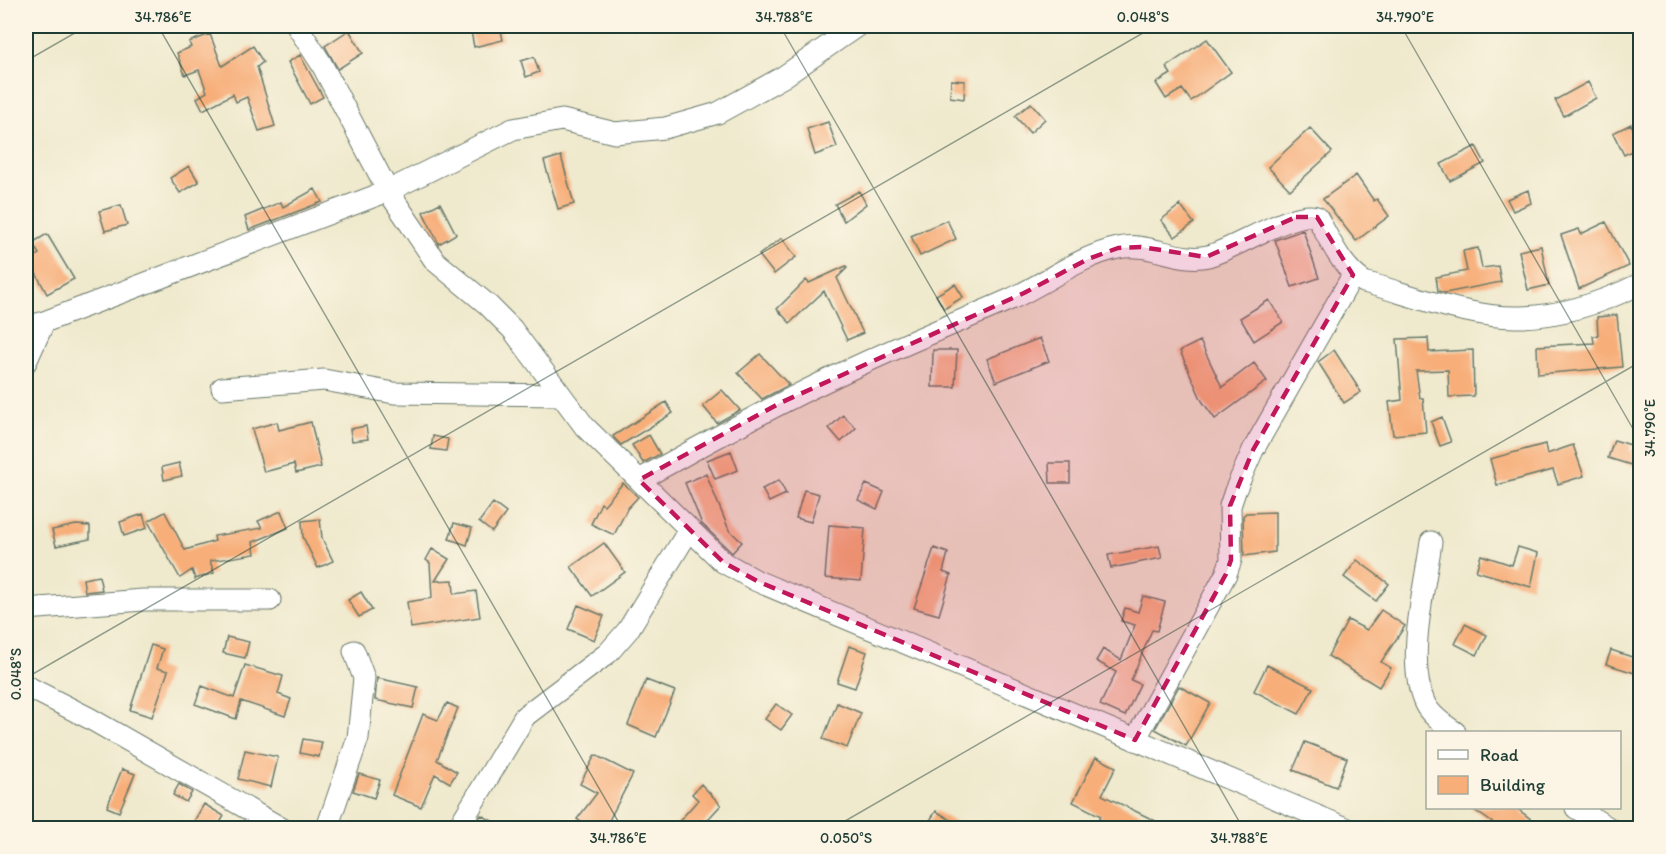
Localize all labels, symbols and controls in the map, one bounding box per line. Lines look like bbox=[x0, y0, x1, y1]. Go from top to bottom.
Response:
text: 34.786°E bbox=[134, 8, 192, 26]
text: 34.788°E bbox=[755, 8, 813, 26]
text: 0.048°S bbox=[1117, 8, 1169, 26]
text: 34.790°E bbox=[1376, 8, 1434, 26]
text: 34.790°E bbox=[1641, 399, 1659, 457]
text: 0.048°S bbox=[7, 648, 25, 700]
legend bbox=[1426, 731, 1621, 809]
text: Road bbox=[1480, 744, 1519, 766]
text: Building bbox=[1480, 774, 1546, 796]
text: 34.786°E bbox=[589, 829, 647, 847]
text: 0.050°S bbox=[820, 829, 872, 847]
text: 34.788°E bbox=[1210, 829, 1268, 847]

